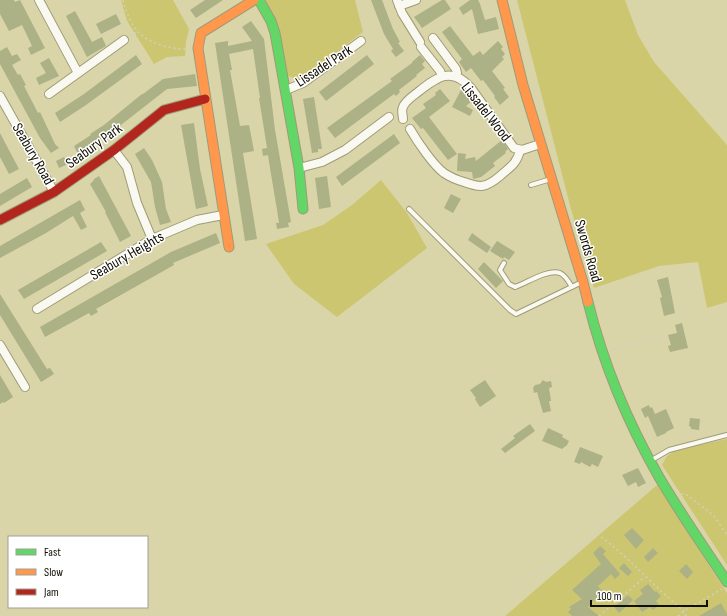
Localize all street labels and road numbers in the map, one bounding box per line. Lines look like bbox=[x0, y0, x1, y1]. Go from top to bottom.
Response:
street label: Lissadel Park bbox=[292, 40, 356, 91]
street label: Lissadel Wood bbox=[457, 78, 515, 146]
street label: Seabury Park bbox=[62, 119, 126, 173]
street label: Seabury Road bbox=[8, 120, 58, 188]
street label: Swords Road bbox=[570, 218, 606, 284]
street label: Seabury Heights bbox=[87, 227, 167, 285]

